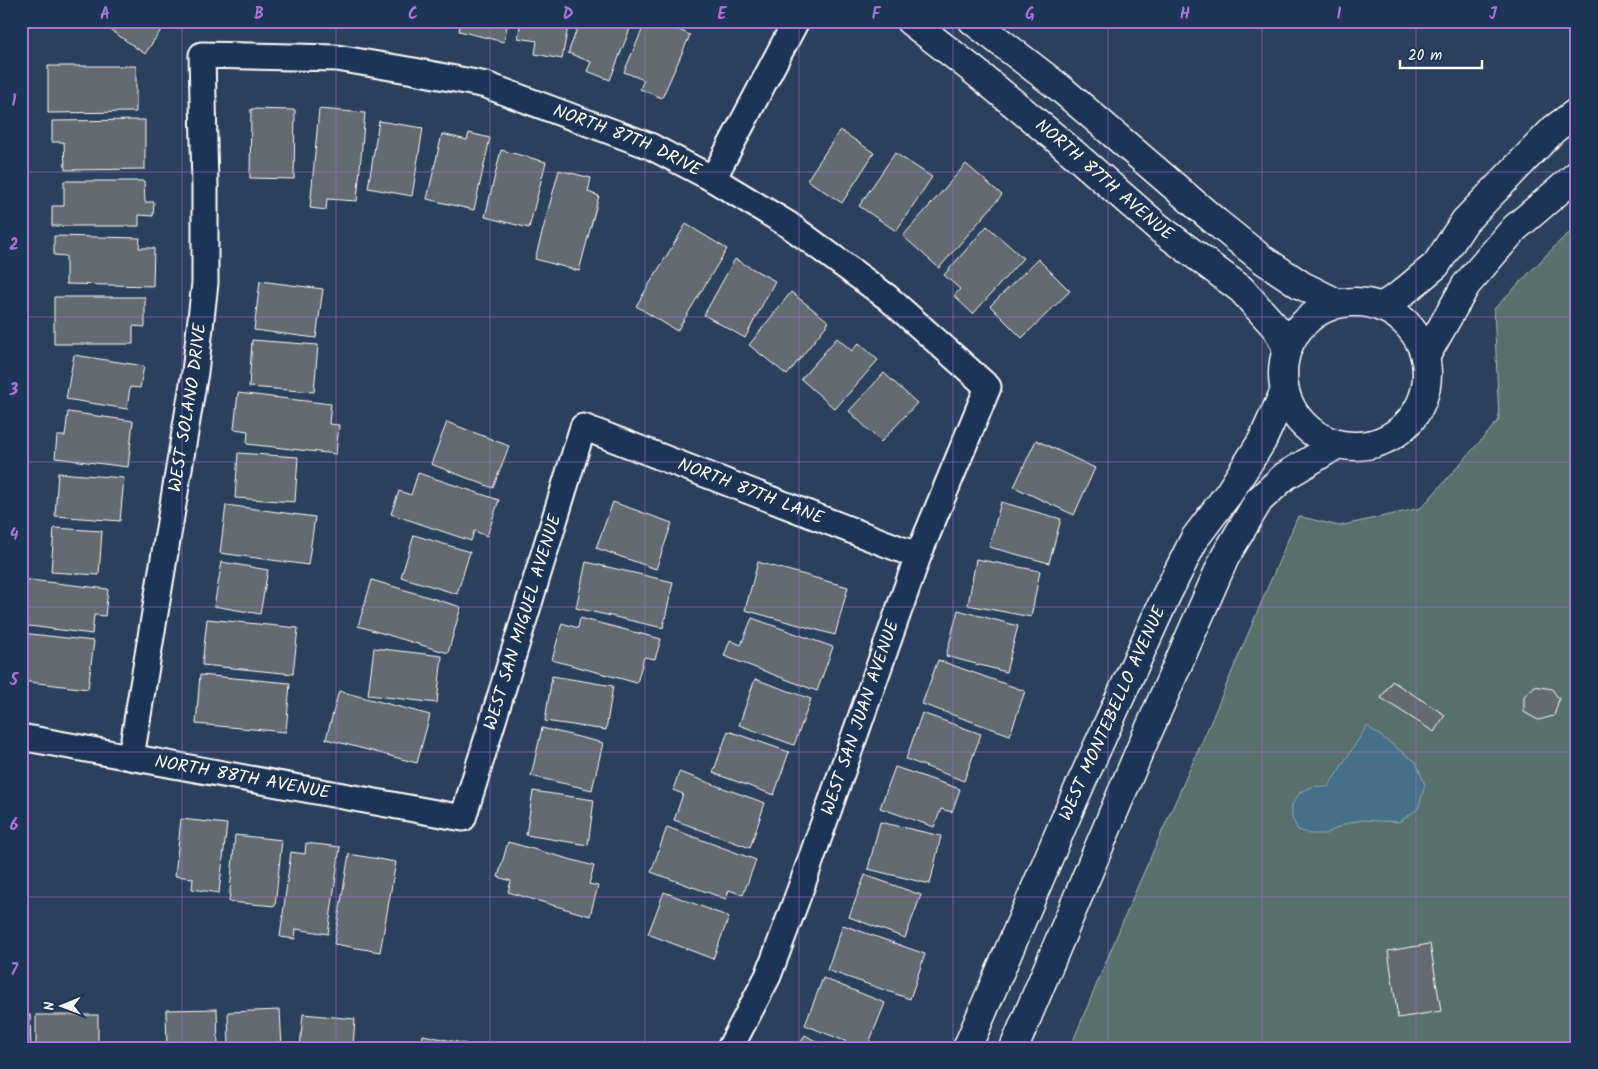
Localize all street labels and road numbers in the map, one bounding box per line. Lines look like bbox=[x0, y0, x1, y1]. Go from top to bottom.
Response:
street label: NORTH 87TH DRIVE bbox=[549, 97, 707, 185]
street label: NORTH 87TH AVENUE bbox=[1028, 112, 1180, 249]
street label: WEST SOLANO DRIVE bbox=[161, 321, 215, 494]
street label: NORTH 87TH LANE bbox=[673, 450, 828, 533]
street label: WEST SAN MIGUEL AVENUE bbox=[476, 510, 570, 734]
street label: WEST MONTEBELLO AVENUE bbox=[1052, 601, 1174, 825]
street label: WEST SAN JUAN AVENUE bbox=[814, 616, 908, 820]
street label: NORTH 88TH AVENUE bbox=[152, 747, 333, 808]

